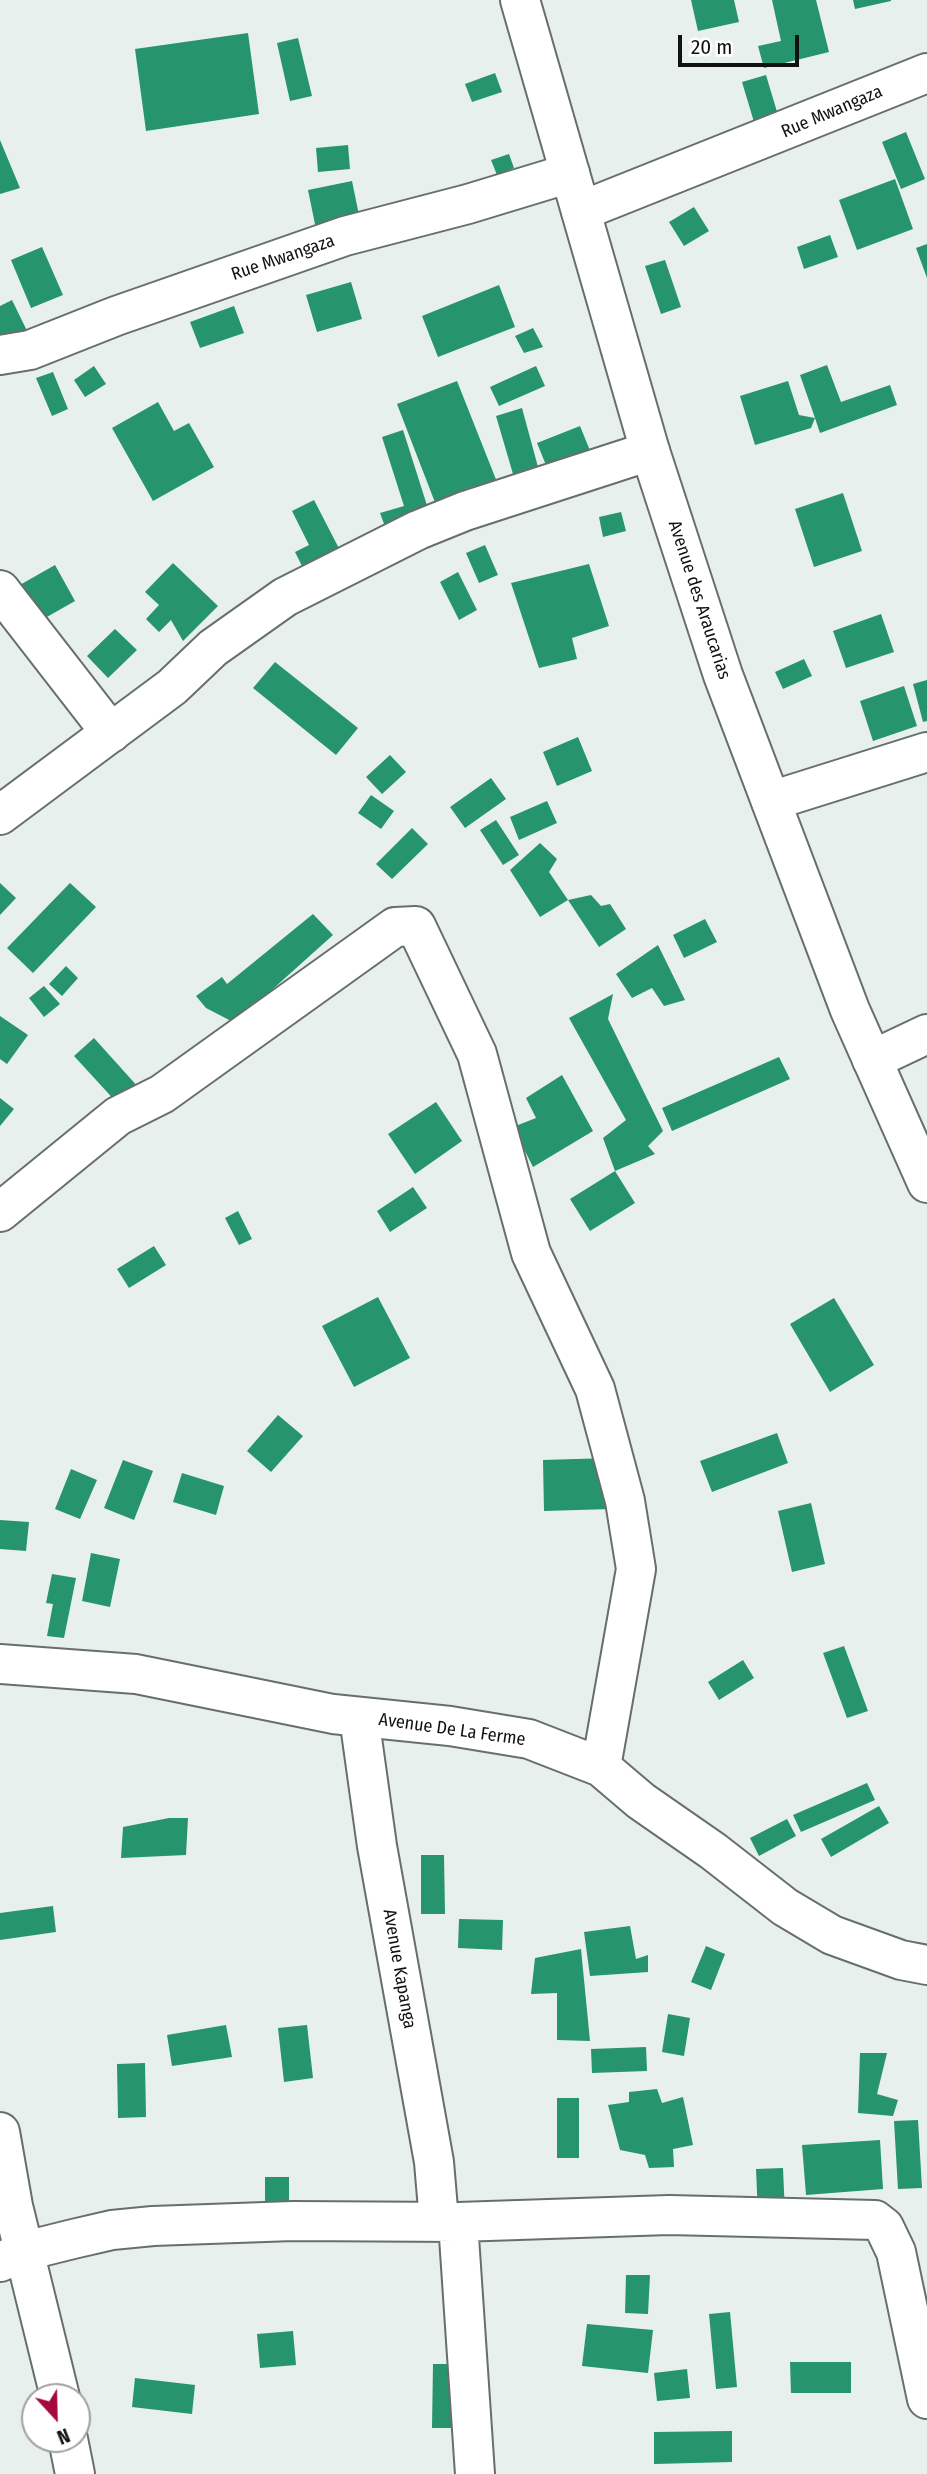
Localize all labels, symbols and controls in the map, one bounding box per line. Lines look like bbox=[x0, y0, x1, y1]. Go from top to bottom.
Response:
scale bar bbox=[682, 21, 803, 65]
text: 20 m bbox=[691, 34, 732, 60]
street label: Rue Mwangaza bbox=[778, 81, 886, 143]
street label: Rue Mwangaza bbox=[229, 230, 337, 286]
street label: Avenue des Araucarias bbox=[663, 518, 735, 682]
street label: Avenue De La Ferme bbox=[377, 1709, 527, 1751]
street label: Avenue Kapanga bbox=[378, 1907, 420, 2031]
north arrow bbox=[21, 2383, 91, 2453]
text: N bbox=[54, 2423, 73, 2449]

